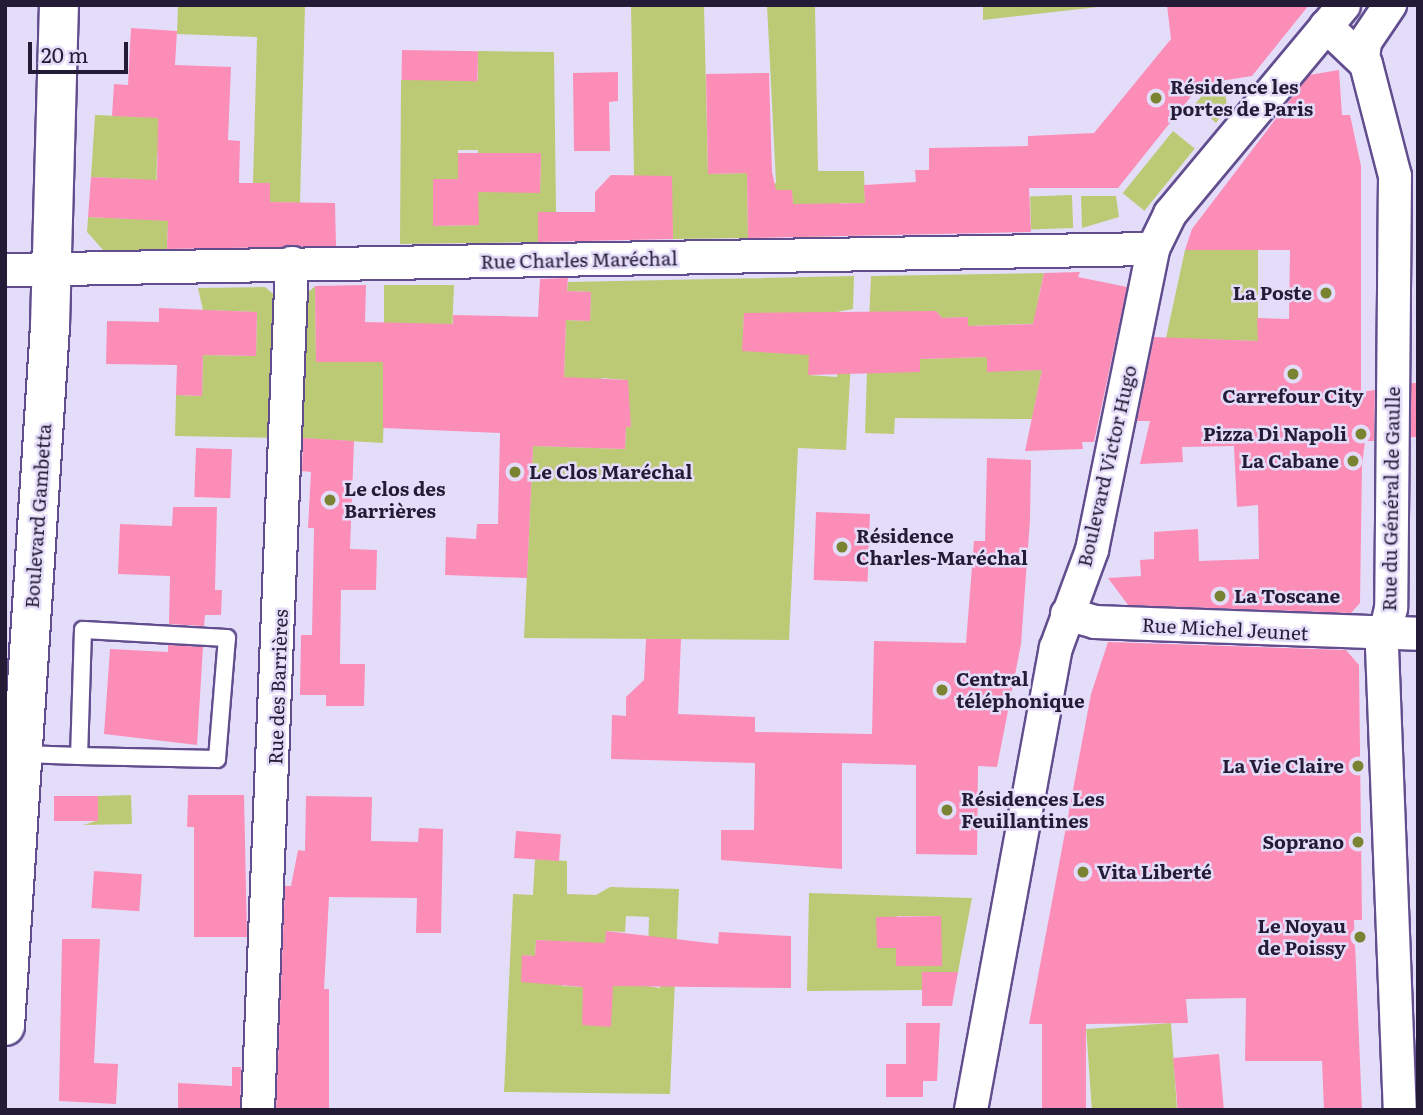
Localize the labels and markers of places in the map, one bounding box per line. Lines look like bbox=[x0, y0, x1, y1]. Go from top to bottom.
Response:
place label: Résidence les portes de Paris bbox=[1170, 76, 1313, 120]
marker: Résidence les portes de Paris bbox=[1148, 90, 1164, 106]
place label: La Poste bbox=[1233, 282, 1312, 304]
marker: La Poste bbox=[1318, 285, 1334, 301]
marker: Carrefour City bbox=[1285, 366, 1301, 382]
place label: Carrefour City bbox=[1222, 385, 1364, 407]
place label: Pizza Di Napoli bbox=[1203, 423, 1347, 445]
marker: Pizza Di Napoli bbox=[1353, 426, 1369, 442]
place label: La Cabane bbox=[1241, 450, 1339, 472]
marker: La Cabane bbox=[1345, 453, 1361, 469]
place label: Le Clos Maréchal bbox=[529, 461, 692, 483]
marker: Le Clos Maréchal bbox=[507, 464, 523, 480]
place label: Le clos des Barrières bbox=[344, 478, 445, 522]
marker: Le clos des Barrières bbox=[322, 492, 338, 508]
place label: Résidence Charles-Maréchal bbox=[856, 525, 1028, 569]
marker: Résidence Charles-Maréchal bbox=[834, 539, 850, 555]
place label: La Toscane bbox=[1234, 585, 1340, 607]
marker: La Toscane bbox=[1212, 588, 1228, 604]
place label: Central téléphonique bbox=[956, 668, 1085, 712]
marker: Central téléphonique bbox=[934, 682, 950, 698]
place label: La Vie Claire bbox=[1222, 755, 1344, 777]
marker: La Vie Claire bbox=[1350, 758, 1366, 774]
place label: Résidences Les Feuillantines bbox=[961, 788, 1104, 832]
marker: Résidences Les Feuillantines bbox=[939, 802, 955, 818]
place label: Soprano bbox=[1262, 831, 1344, 853]
marker: Soprano bbox=[1350, 834, 1366, 850]
place label: Vita Liberté bbox=[1097, 861, 1212, 883]
marker: Vita Liberté bbox=[1075, 864, 1091, 880]
place label: Le Noyau de Poissy bbox=[1258, 915, 1346, 959]
marker: Le Noyau de Poissy bbox=[1352, 929, 1368, 945]

